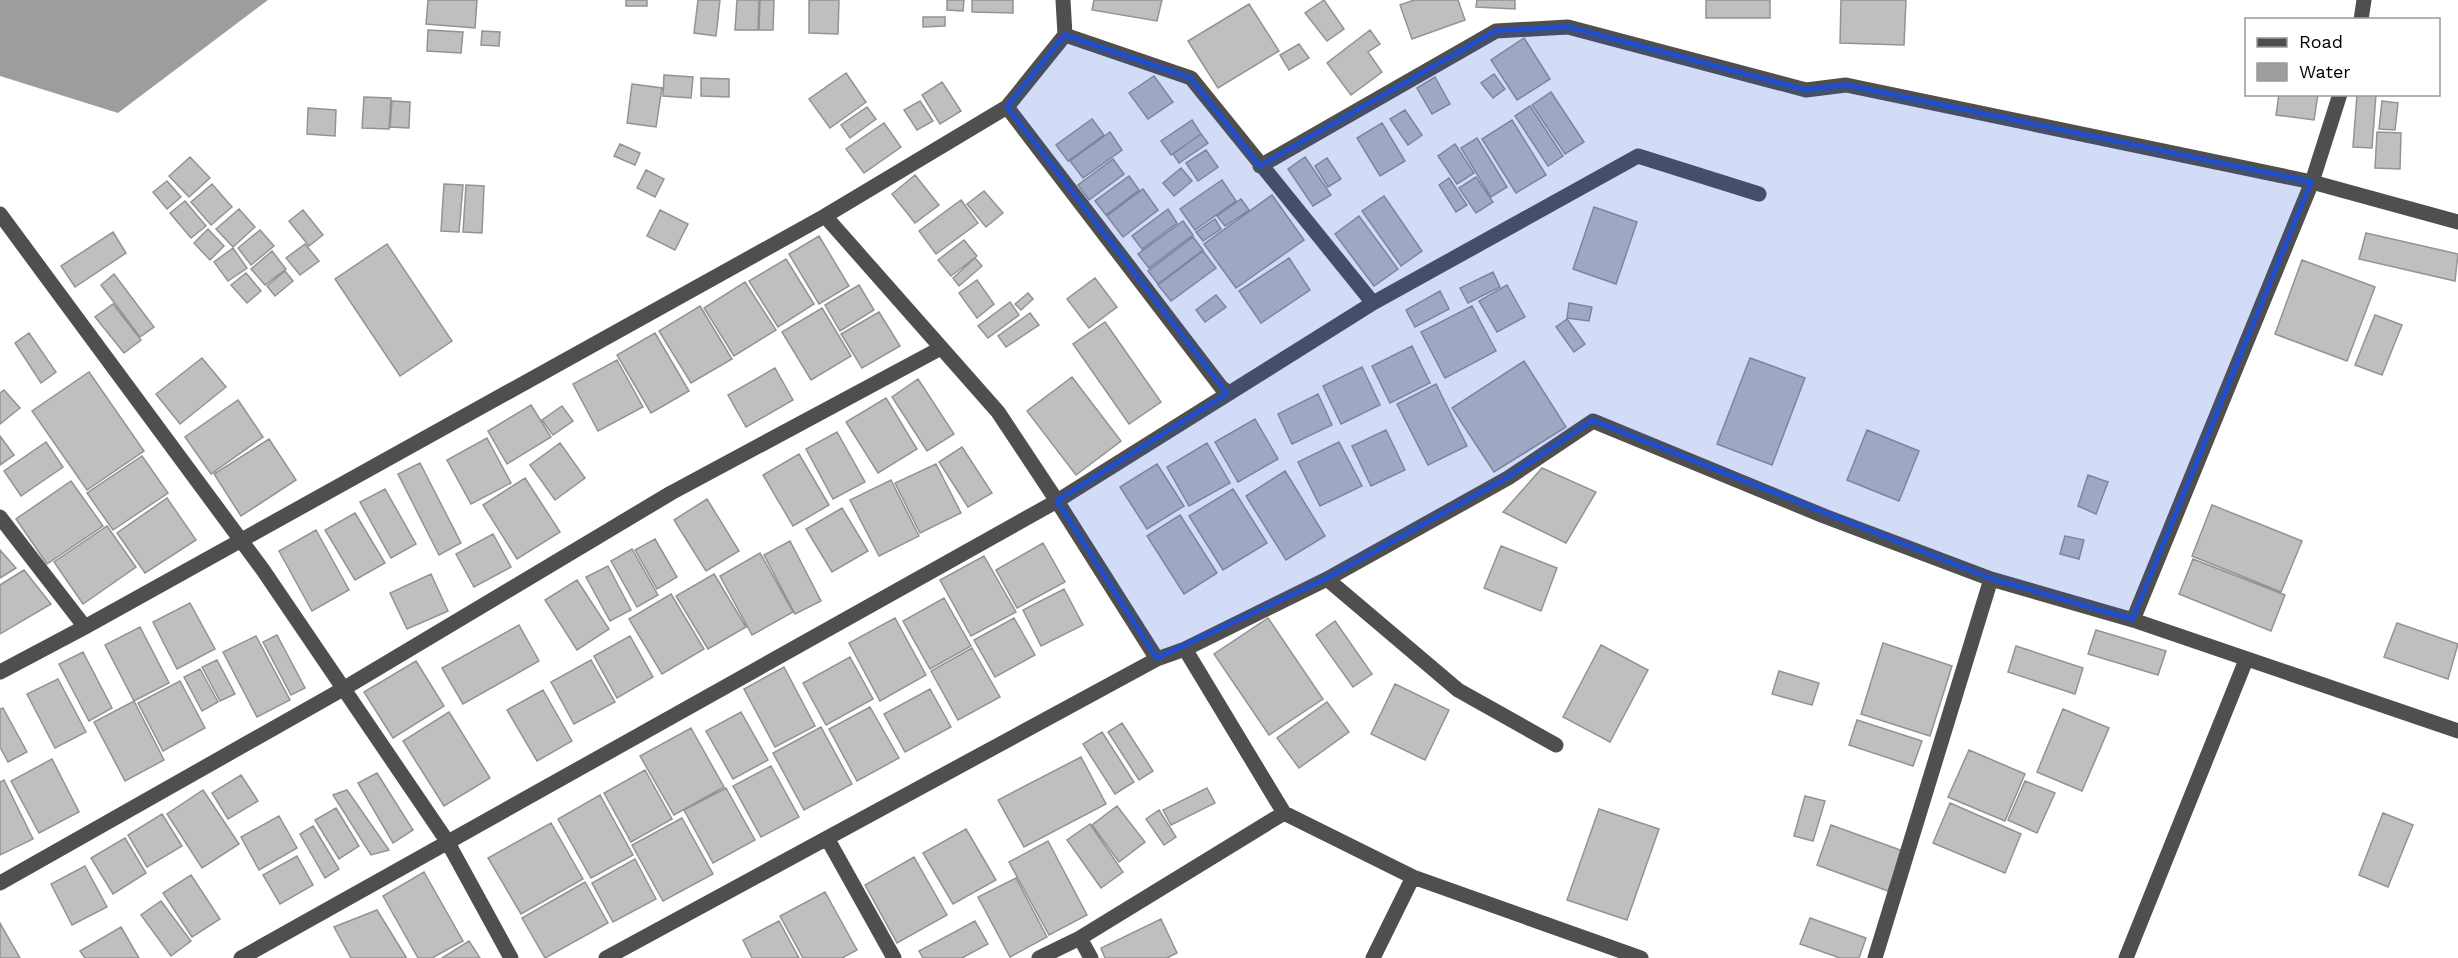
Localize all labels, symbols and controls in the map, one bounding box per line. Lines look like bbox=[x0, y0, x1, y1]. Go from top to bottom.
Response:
legend bbox=[2245, 18, 2440, 96]
text: Road bbox=[2299, 31, 2343, 52]
text: Water bbox=[2299, 61, 2351, 82]

